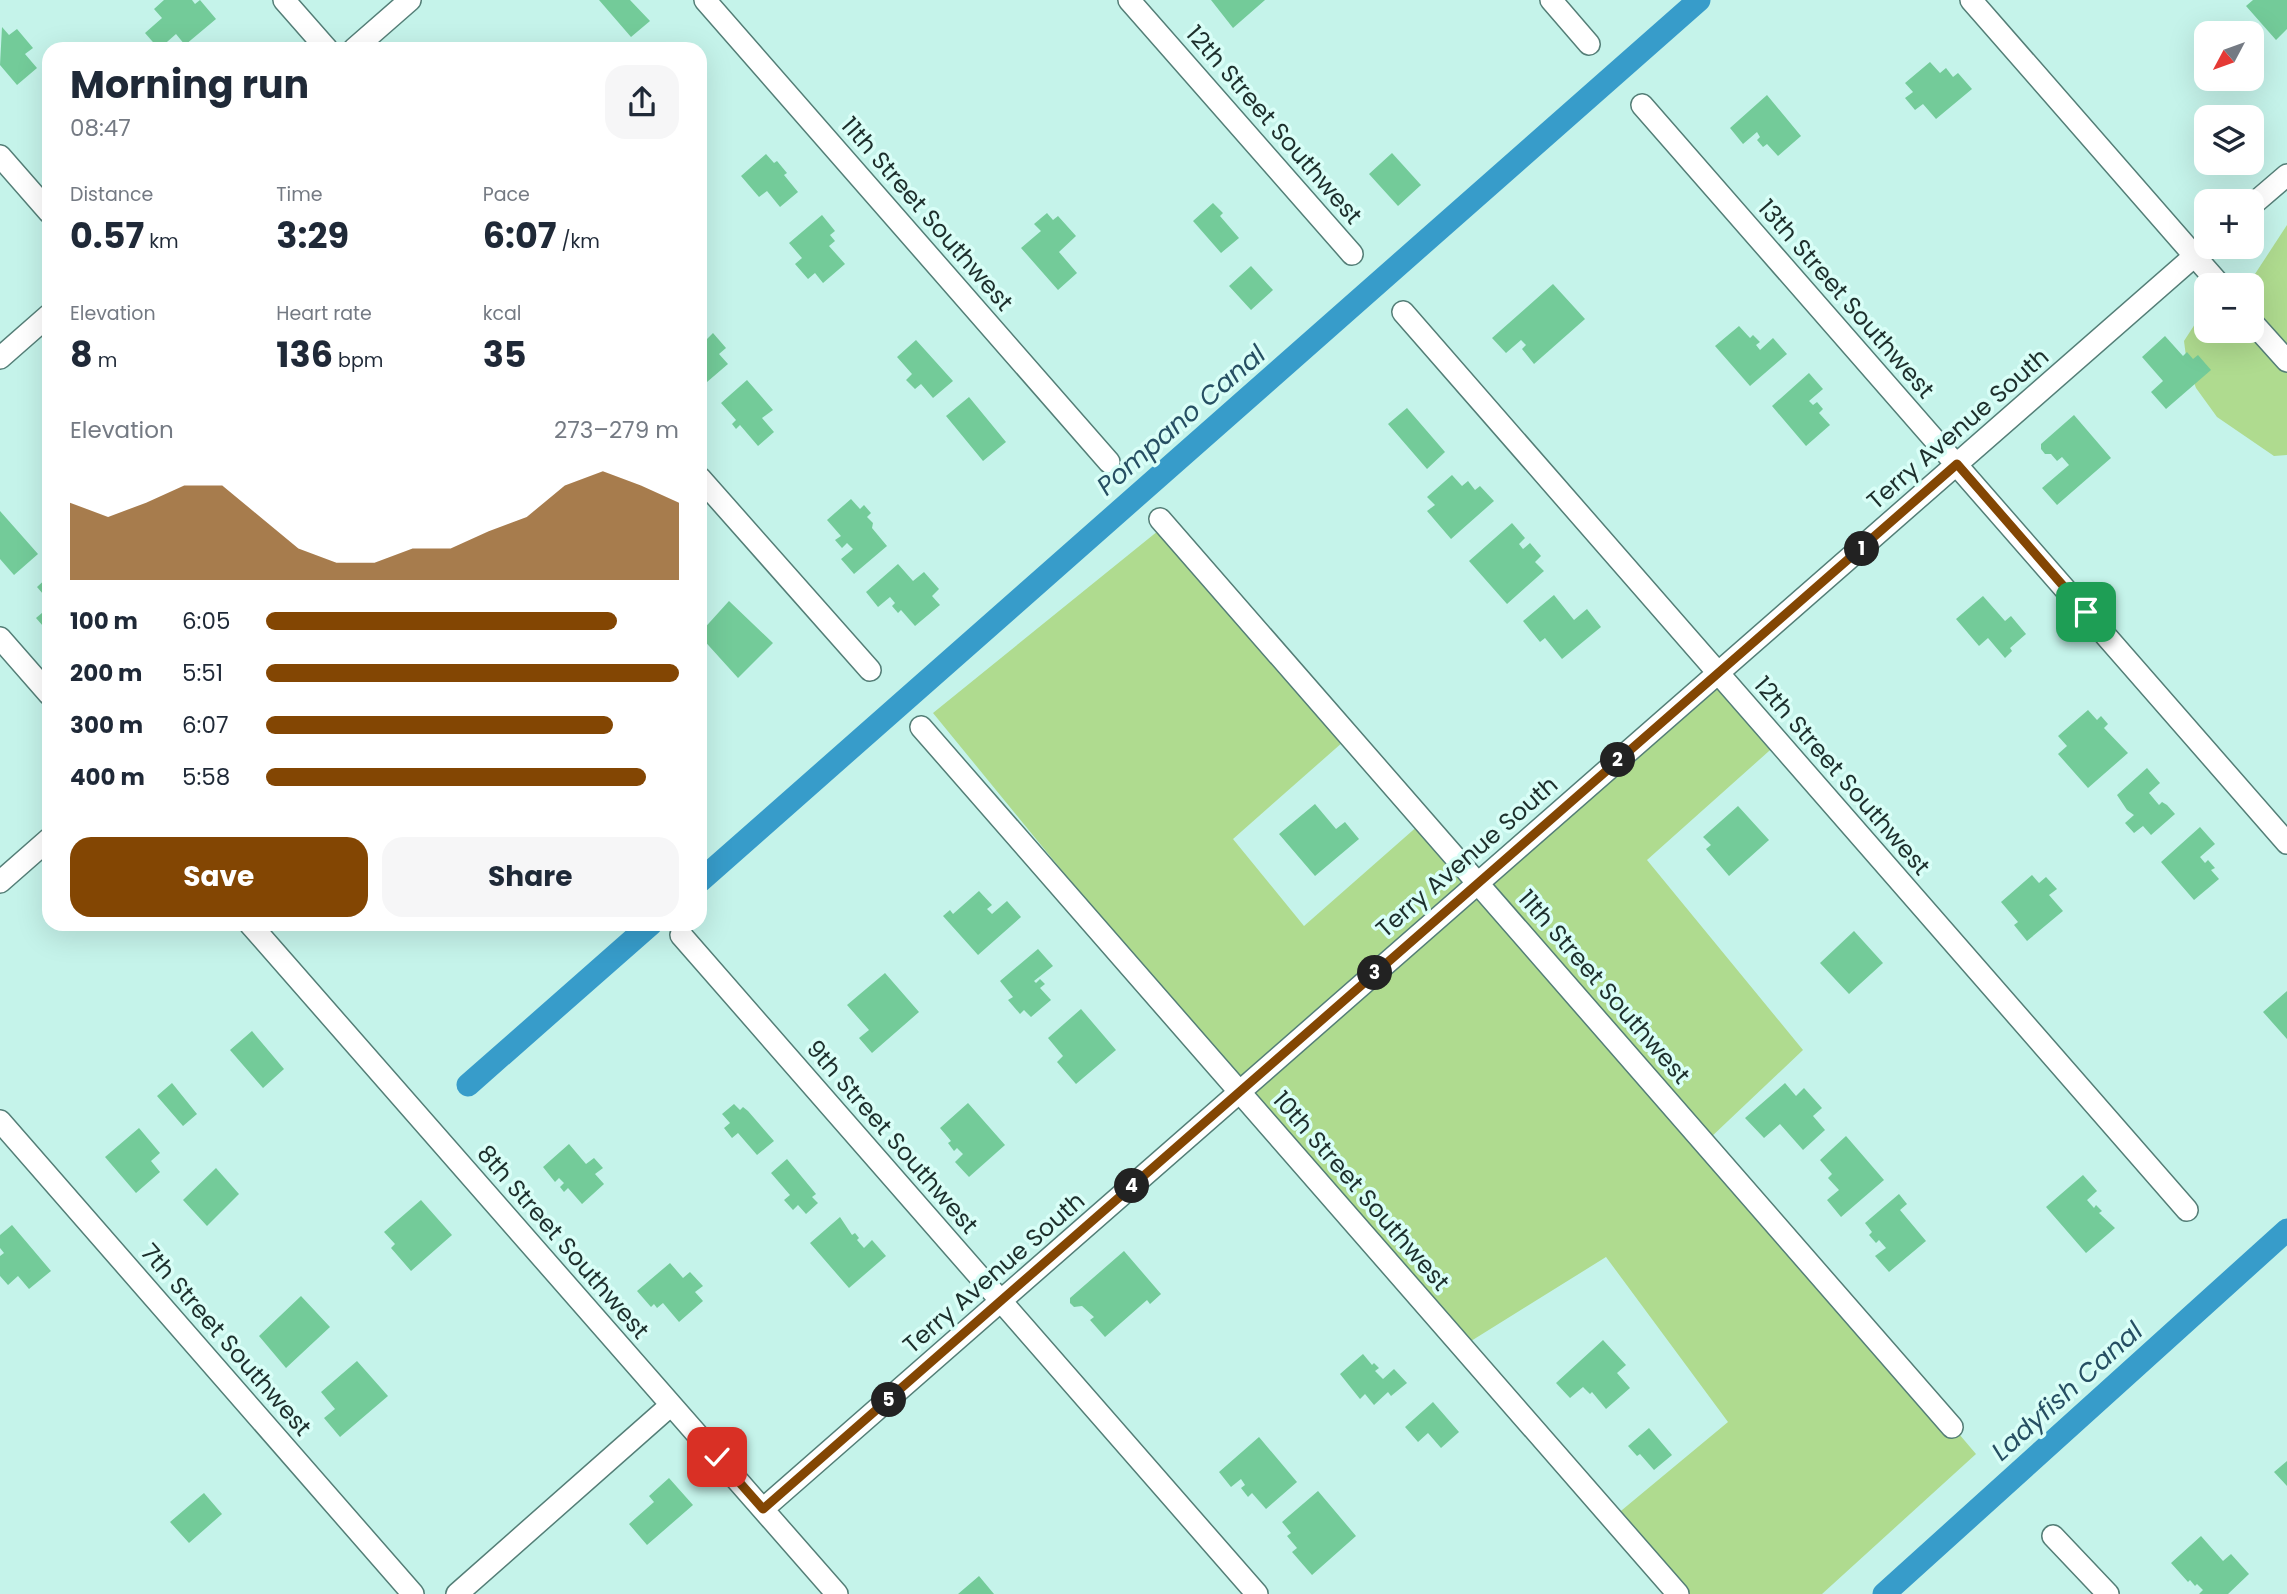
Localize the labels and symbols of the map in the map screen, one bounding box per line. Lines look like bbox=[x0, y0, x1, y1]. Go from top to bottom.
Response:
street label: 12th Street Southwest bbox=[1179, 18, 1370, 231]
north arrow bbox=[2194, 21, 2264, 91]
street label: 11th Street Southwest bbox=[834, 110, 1021, 318]
street label: 13th Street Southwest bbox=[1751, 192, 1942, 405]
water label: Pompano Canal bbox=[1089, 336, 1274, 503]
street label: Terry Avenue South bbox=[1860, 340, 2056, 517]
pin: 1 bbox=[1844, 532, 1880, 566]
pin bbox=[2056, 582, 2116, 642]
street label: 12th Street Southwest bbox=[1747, 669, 1938, 882]
pin: 2 bbox=[1600, 742, 1636, 778]
street label: Terry Avenue South bbox=[1369, 768, 1565, 945]
street label: 11th Street Southwest bbox=[1511, 883, 1698, 1091]
pin: 3 bbox=[1358, 956, 1392, 990]
street label: 9th Street Southwest bbox=[799, 1033, 986, 1241]
street label: 10th Street Southwest bbox=[1265, 1084, 1457, 1298]
street label: 8th Street Southwest bbox=[470, 1138, 657, 1346]
pin: 4 bbox=[1114, 1168, 1150, 1204]
street label: Terry Avenue South bbox=[896, 1184, 1092, 1361]
street label: 7th Street Southwest bbox=[134, 1236, 319, 1443]
water label: Ladyfish Canal bbox=[1984, 1313, 2151, 1469]
pin: 5 bbox=[872, 1382, 906, 1418]
pin bbox=[687, 1427, 747, 1487]

